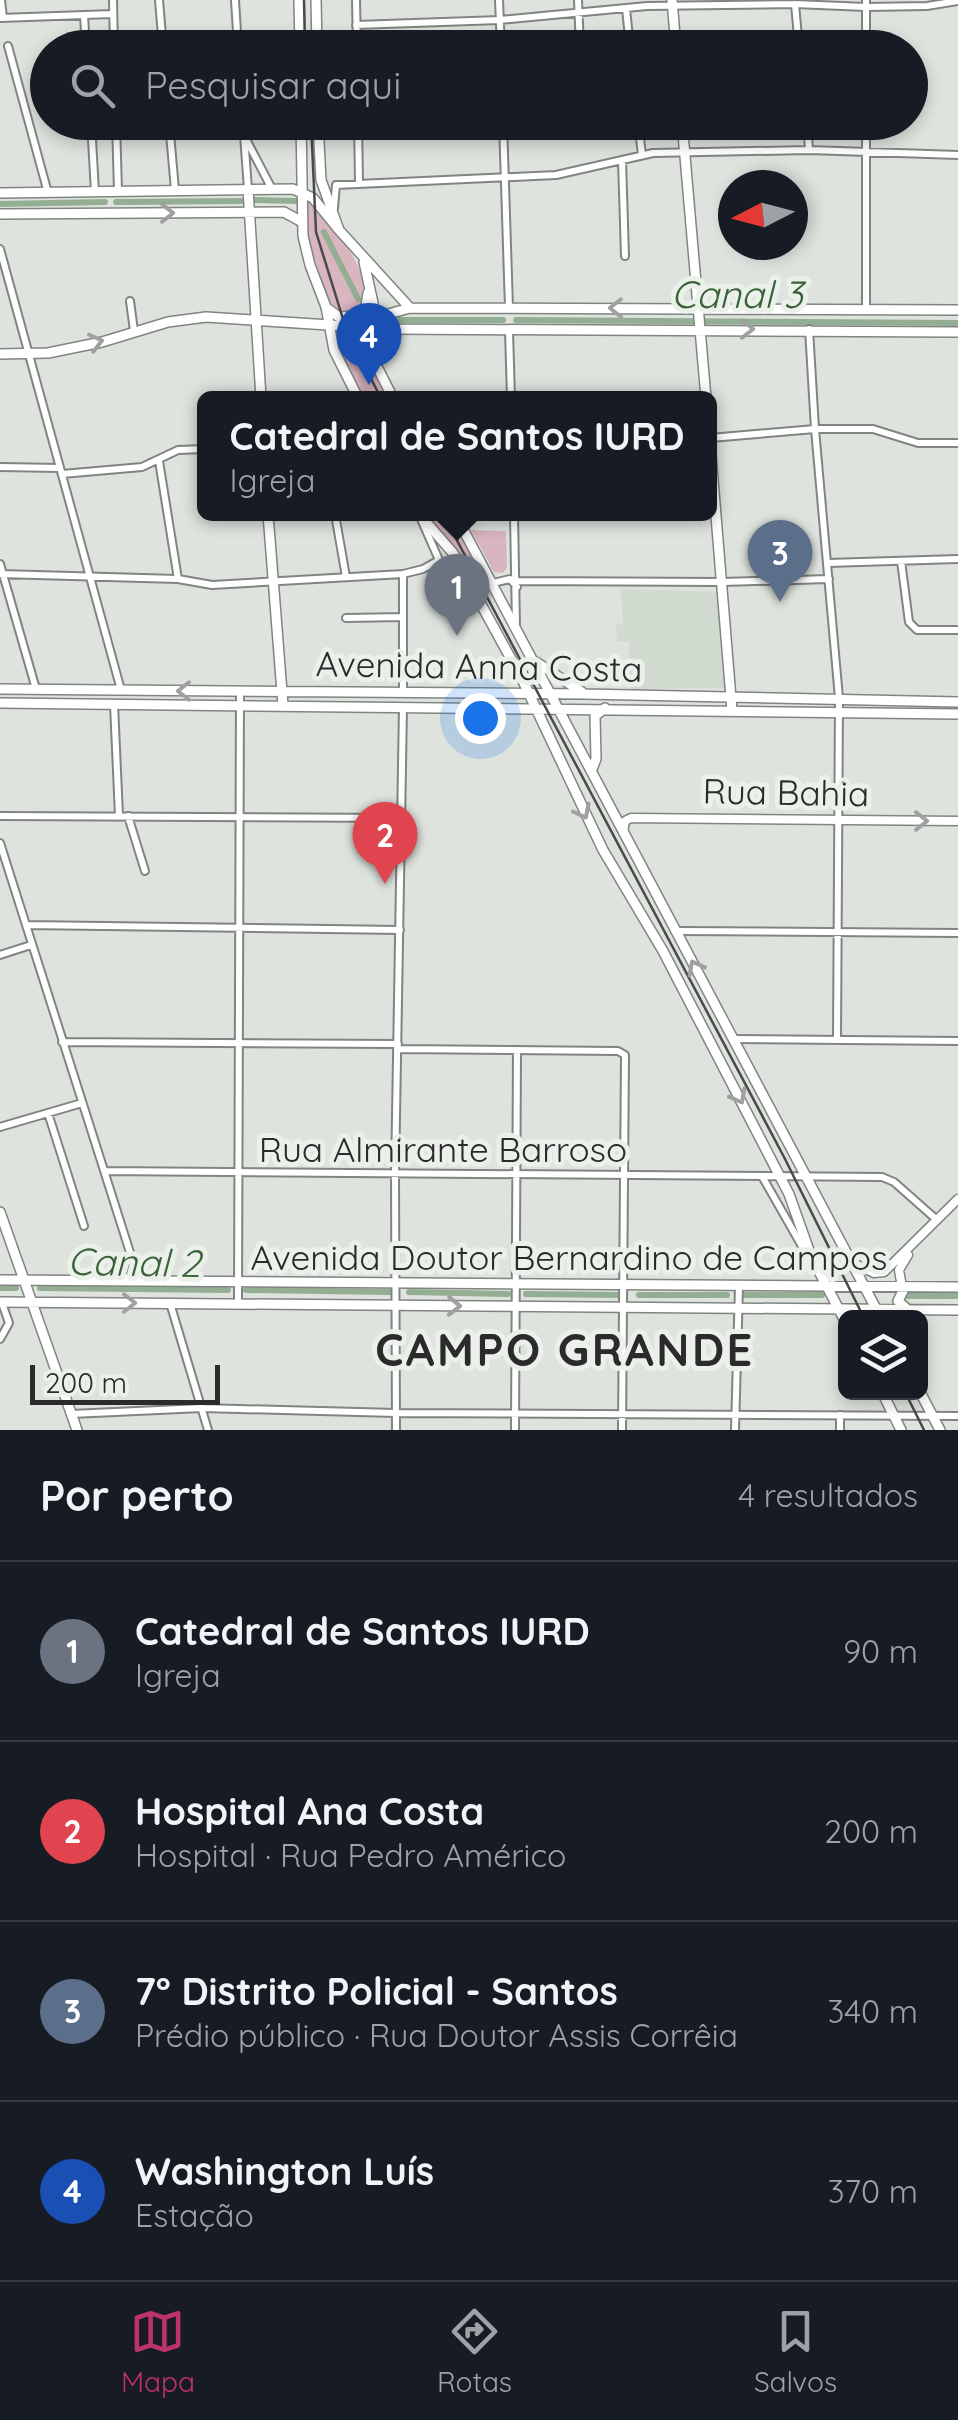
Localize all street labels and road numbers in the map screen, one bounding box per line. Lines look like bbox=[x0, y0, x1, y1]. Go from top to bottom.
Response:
street label: Avenida Anna Costa bbox=[315, 641, 643, 691]
street label: Rua Bahia bbox=[702, 769, 870, 815]
street label: Rua Almirante Barroso bbox=[259, 1127, 627, 1171]
street label: Avenida Doutor Bernardino de Campos bbox=[251, 1235, 887, 1279]

